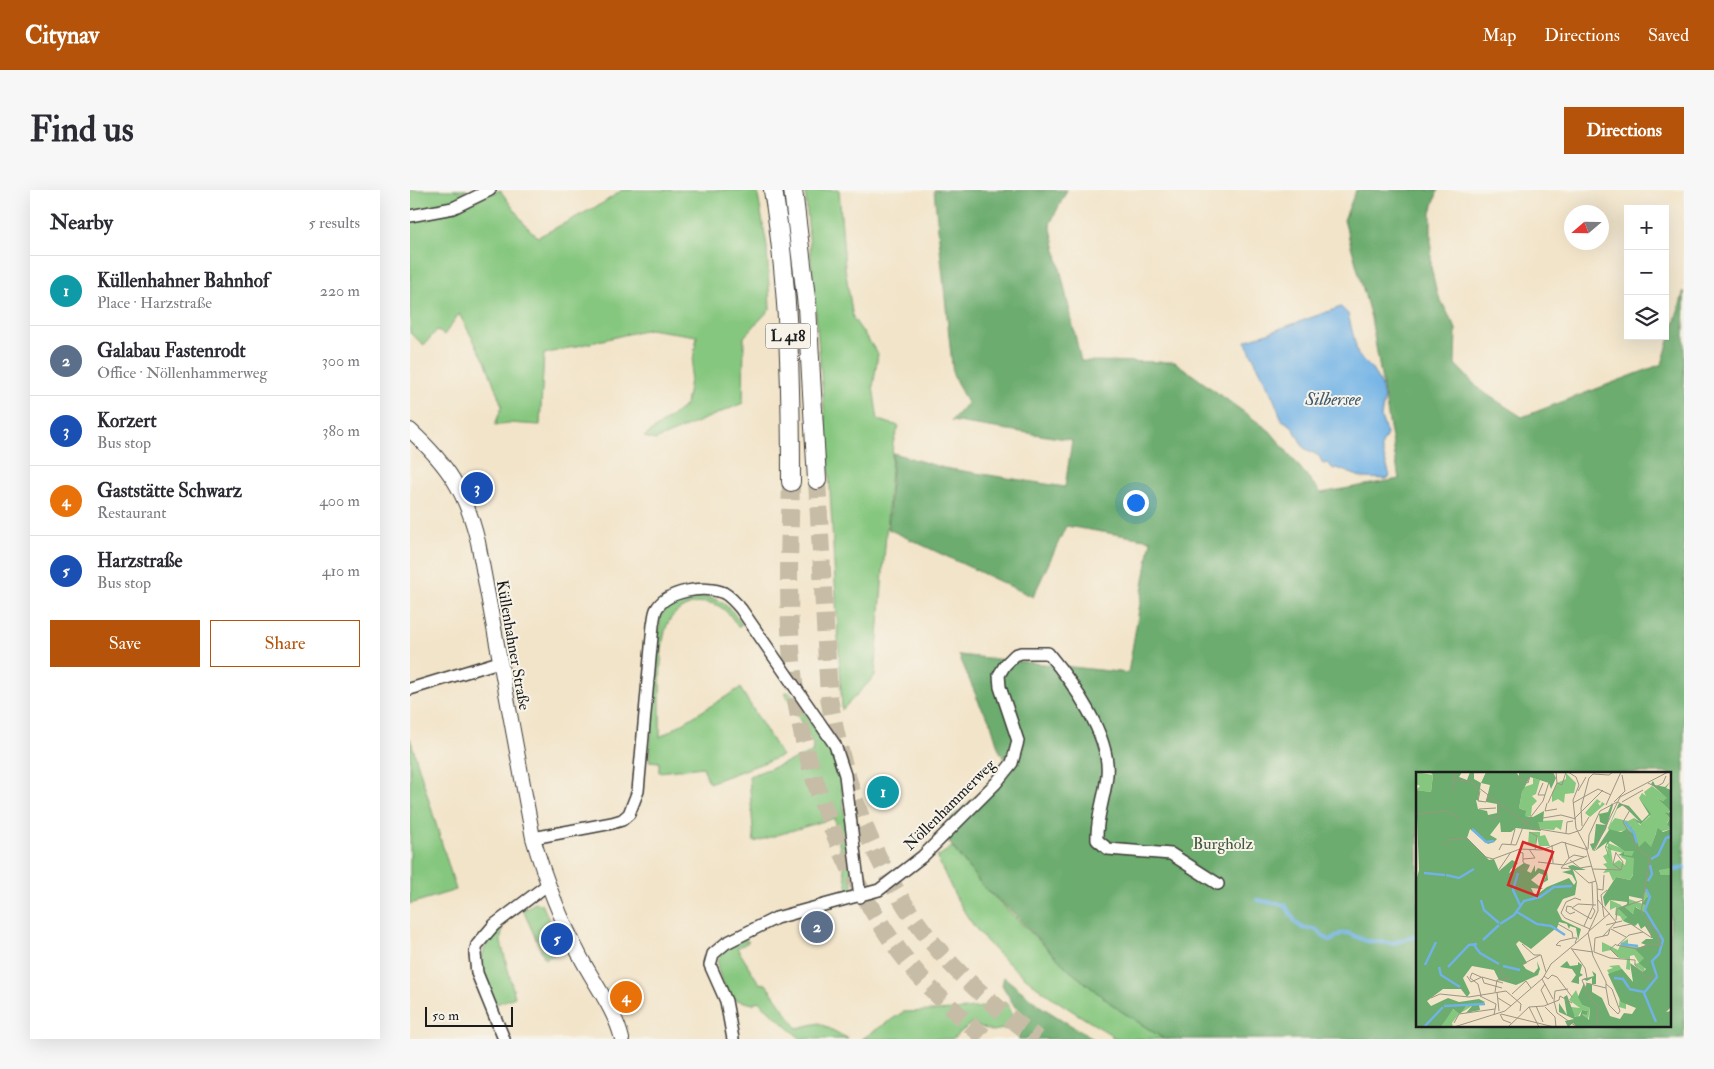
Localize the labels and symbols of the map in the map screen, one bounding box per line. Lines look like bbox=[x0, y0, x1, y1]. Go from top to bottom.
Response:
north arrow bbox=[1564, 205, 1609, 250]
road number: L 418 bbox=[766, 324, 810, 348]
water label: Silbersee bbox=[1304, 388, 1362, 411]
pin: 3 bbox=[461, 469, 493, 507]
your location bbox=[1123, 490, 1149, 516]
street label: Küllenhahner Straße bbox=[492, 579, 534, 712]
street label: Nöllenhammerweg bbox=[900, 754, 1000, 855]
inset map bbox=[1416, 772, 1672, 1026]
pin: 1 bbox=[867, 773, 899, 811]
park label: Burgholz bbox=[1193, 834, 1253, 854]
pin: 2 bbox=[801, 908, 833, 946]
pin: 5 bbox=[541, 920, 573, 958]
pin: 4 bbox=[610, 978, 642, 1016]
scale bar bbox=[425, 1004, 512, 1027]

